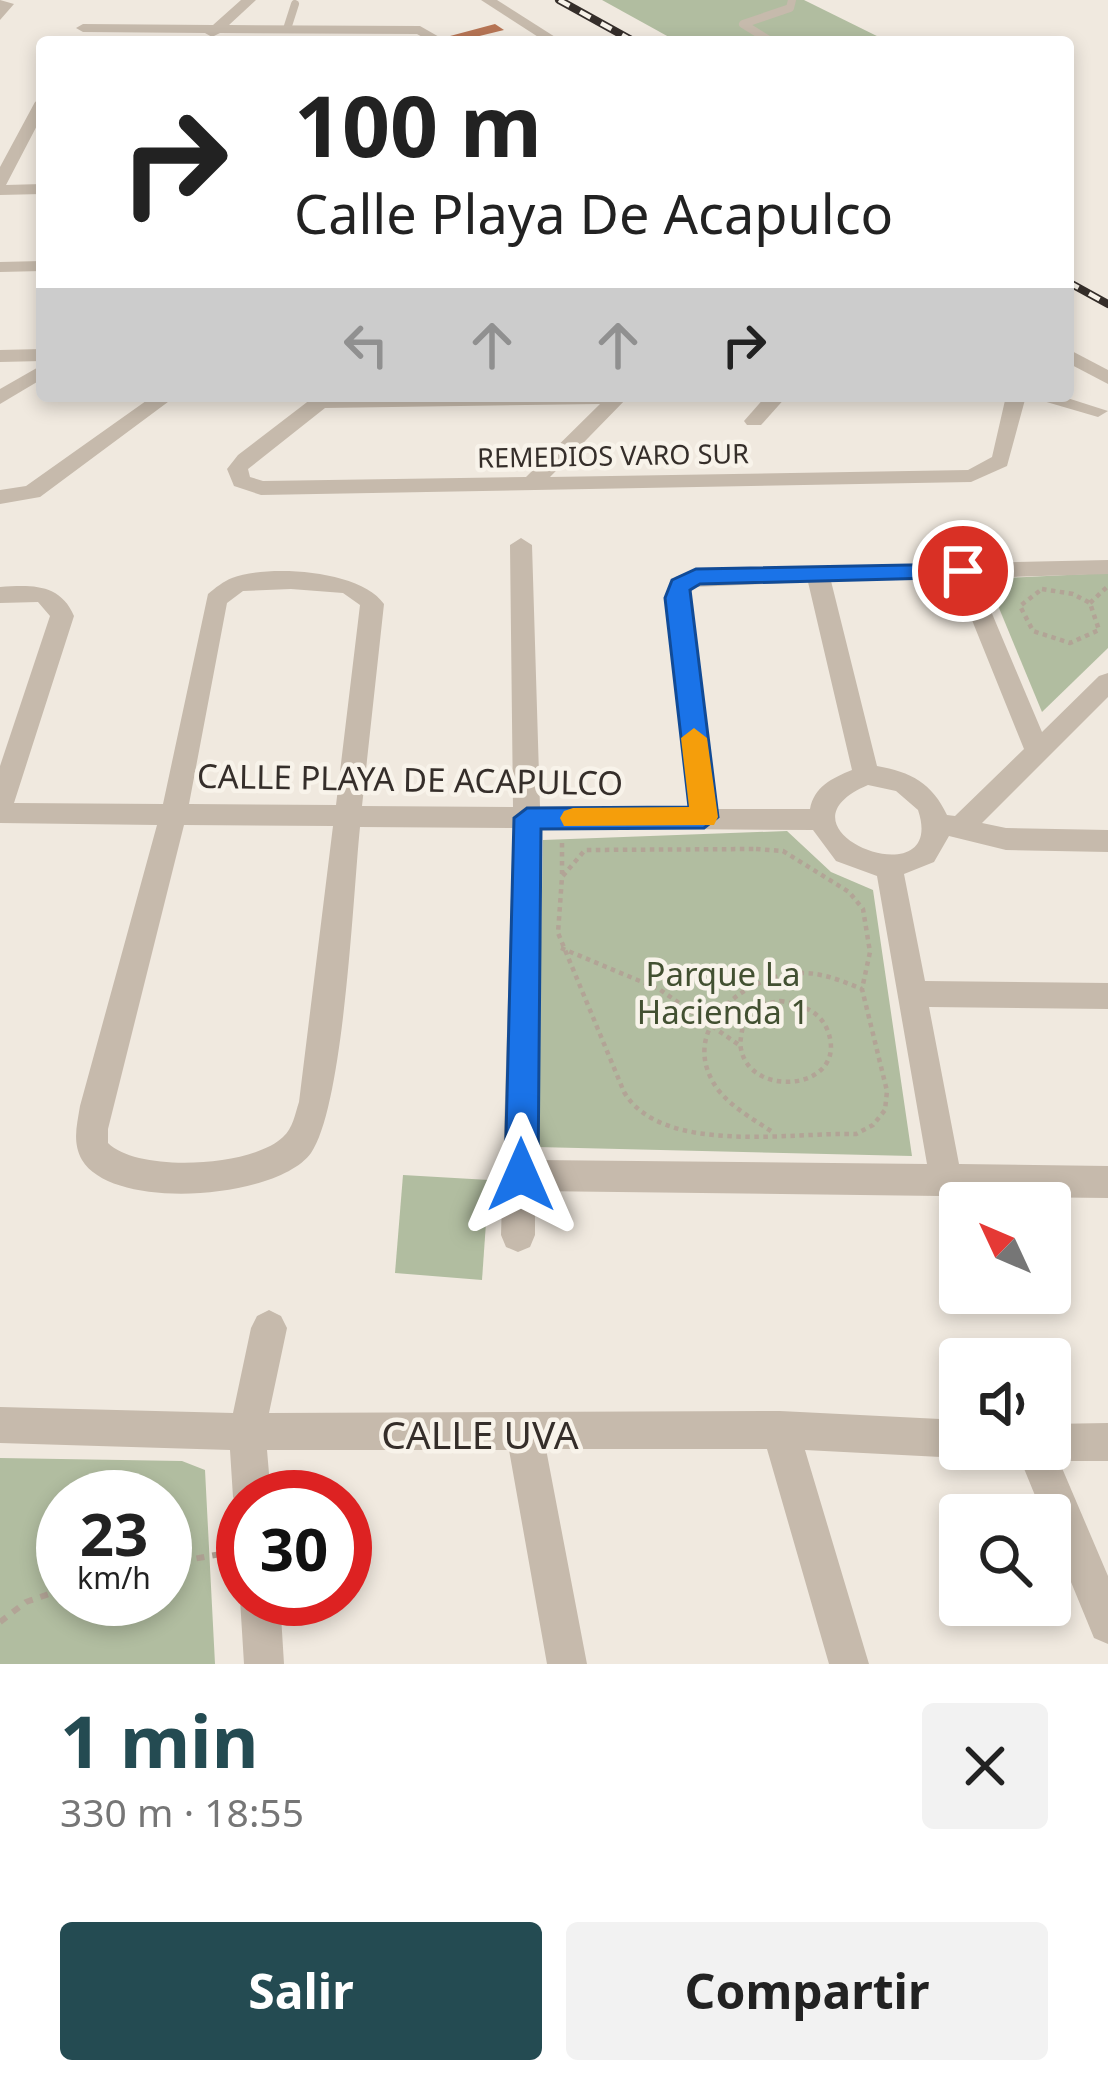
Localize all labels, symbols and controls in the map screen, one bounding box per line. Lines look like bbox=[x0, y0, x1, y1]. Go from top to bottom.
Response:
text: 100 m bbox=[294, 67, 542, 182]
icon: right bbox=[96, 84, 252, 240]
text: Calle Playa De Acapulco bbox=[294, 176, 893, 250]
icon: left bbox=[333, 312, 399, 378]
icon: ahead bbox=[459, 312, 525, 378]
icon: ahead bbox=[585, 312, 651, 378]
icon: right bbox=[711, 312, 777, 378]
street label: REMEDIOS VARO SUR bbox=[477, 434, 749, 476]
pin bbox=[912, 520, 1014, 622]
icon: arrive bbox=[930, 538, 996, 604]
street label: CALLE PLAYA DE ACAPULCO bbox=[197, 753, 623, 805]
park label: Parque La Hacienda 1 bbox=[637, 951, 809, 1034]
position arrow bbox=[458, 1112, 584, 1238]
north arrow bbox=[939, 1182, 1071, 1314]
map controls bbox=[939, 1182, 1071, 1626]
button: sound bbox=[939, 1338, 1071, 1470]
street label: CALLE UVA bbox=[381, 1407, 579, 1460]
speed limit sign: 30 bbox=[216, 1470, 372, 1626]
text: 23 bbox=[80, 1492, 148, 1574]
button: search bbox=[939, 1494, 1071, 1626]
text: km/h bbox=[77, 1557, 151, 1598]
text: 1 min bbox=[60, 1691, 258, 1789]
button: close bbox=[922, 1703, 1048, 1829]
text: 330 m · 18:55 bbox=[60, 1785, 304, 1838]
button: Salir bbox=[60, 1922, 542, 2060]
button: Compartir bbox=[566, 1922, 1048, 2060]

